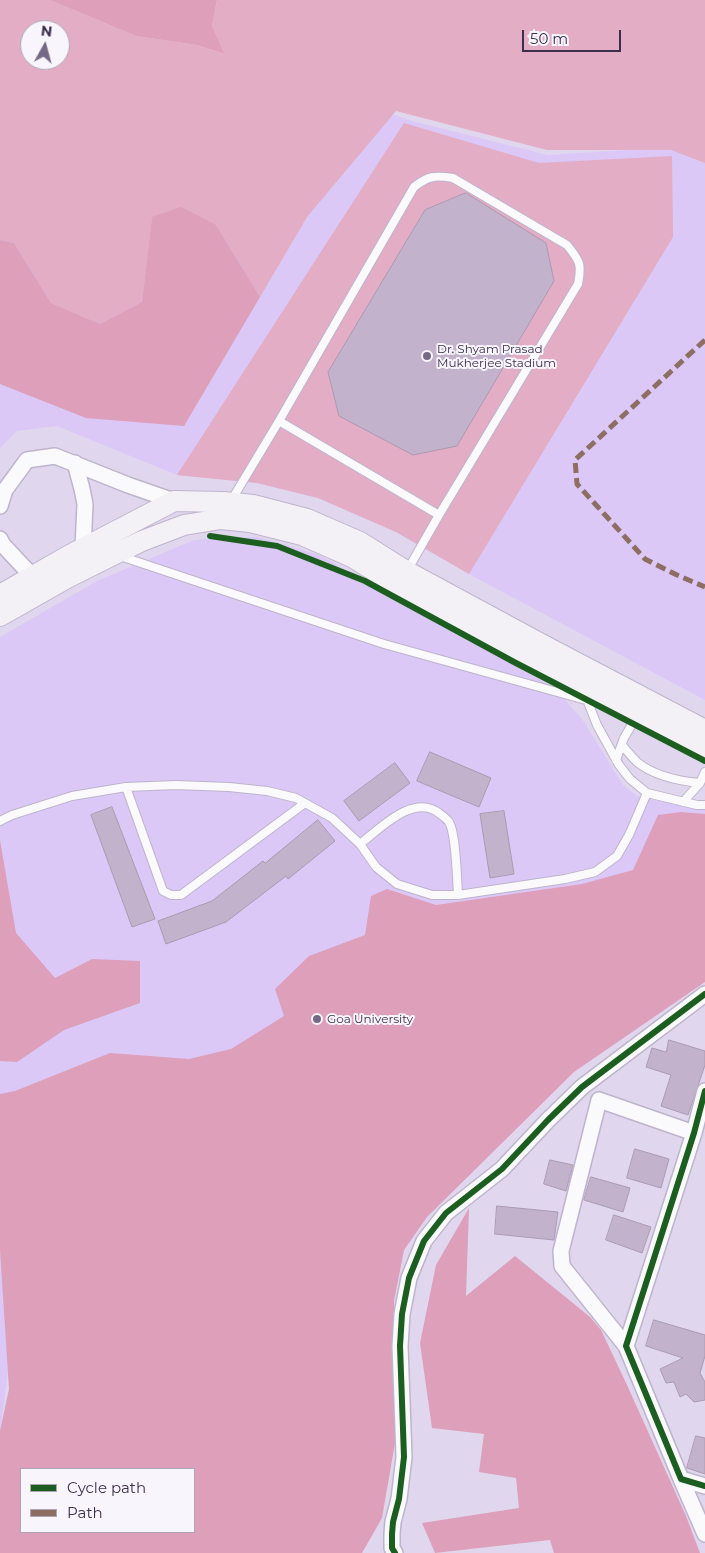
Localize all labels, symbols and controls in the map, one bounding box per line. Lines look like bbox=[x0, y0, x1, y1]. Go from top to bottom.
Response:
north arrow bbox=[20, 20, 70, 70]
scale bar bbox=[525, 20, 624, 52]
text: N bbox=[40, 21, 53, 41]
text: 50 m bbox=[530, 29, 568, 48]
place label: Dr. Shyam Prasad Mukherjee Stadium bbox=[437, 342, 556, 370]
marker: Dr. Shyam Prasad Mukherjee Stadium bbox=[421, 350, 433, 362]
place label: Goa University bbox=[327, 1012, 413, 1026]
marker: Goa University bbox=[311, 1013, 323, 1025]
legend bbox=[20, 1468, 195, 1533]
text: Cycle path bbox=[67, 1478, 146, 1497]
text: Path bbox=[67, 1503, 103, 1522]

